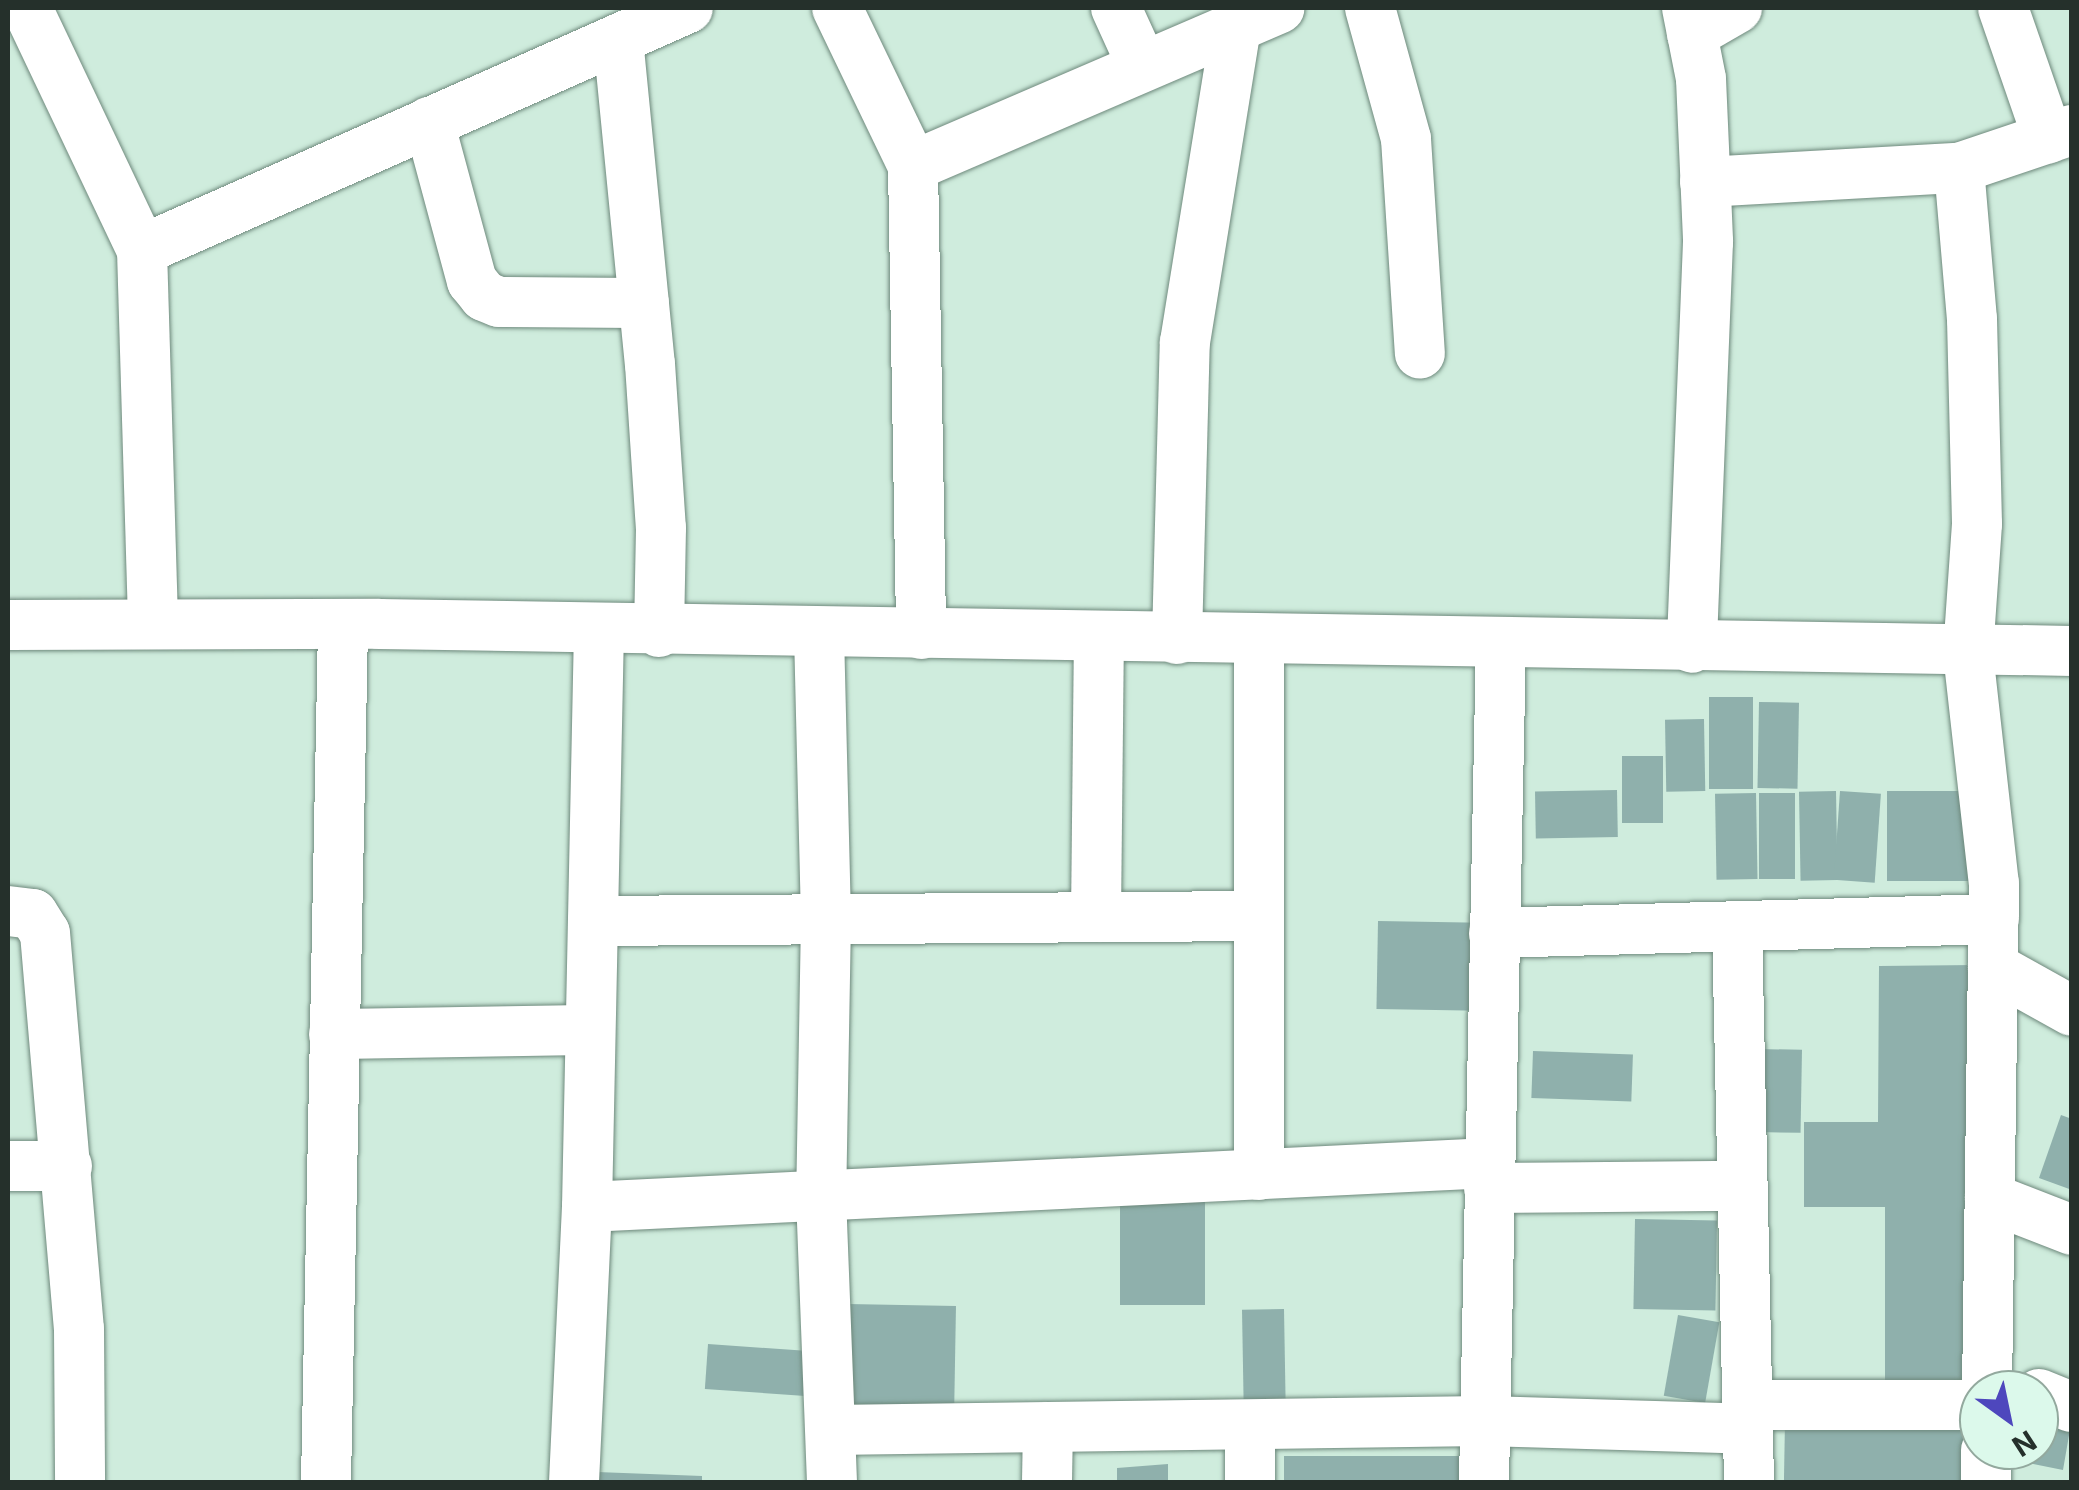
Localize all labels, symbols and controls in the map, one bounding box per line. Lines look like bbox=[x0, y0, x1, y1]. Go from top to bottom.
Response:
north arrow bbox=[1959, 1370, 2059, 1470]
text: N bbox=[2006, 1423, 2042, 1464]

